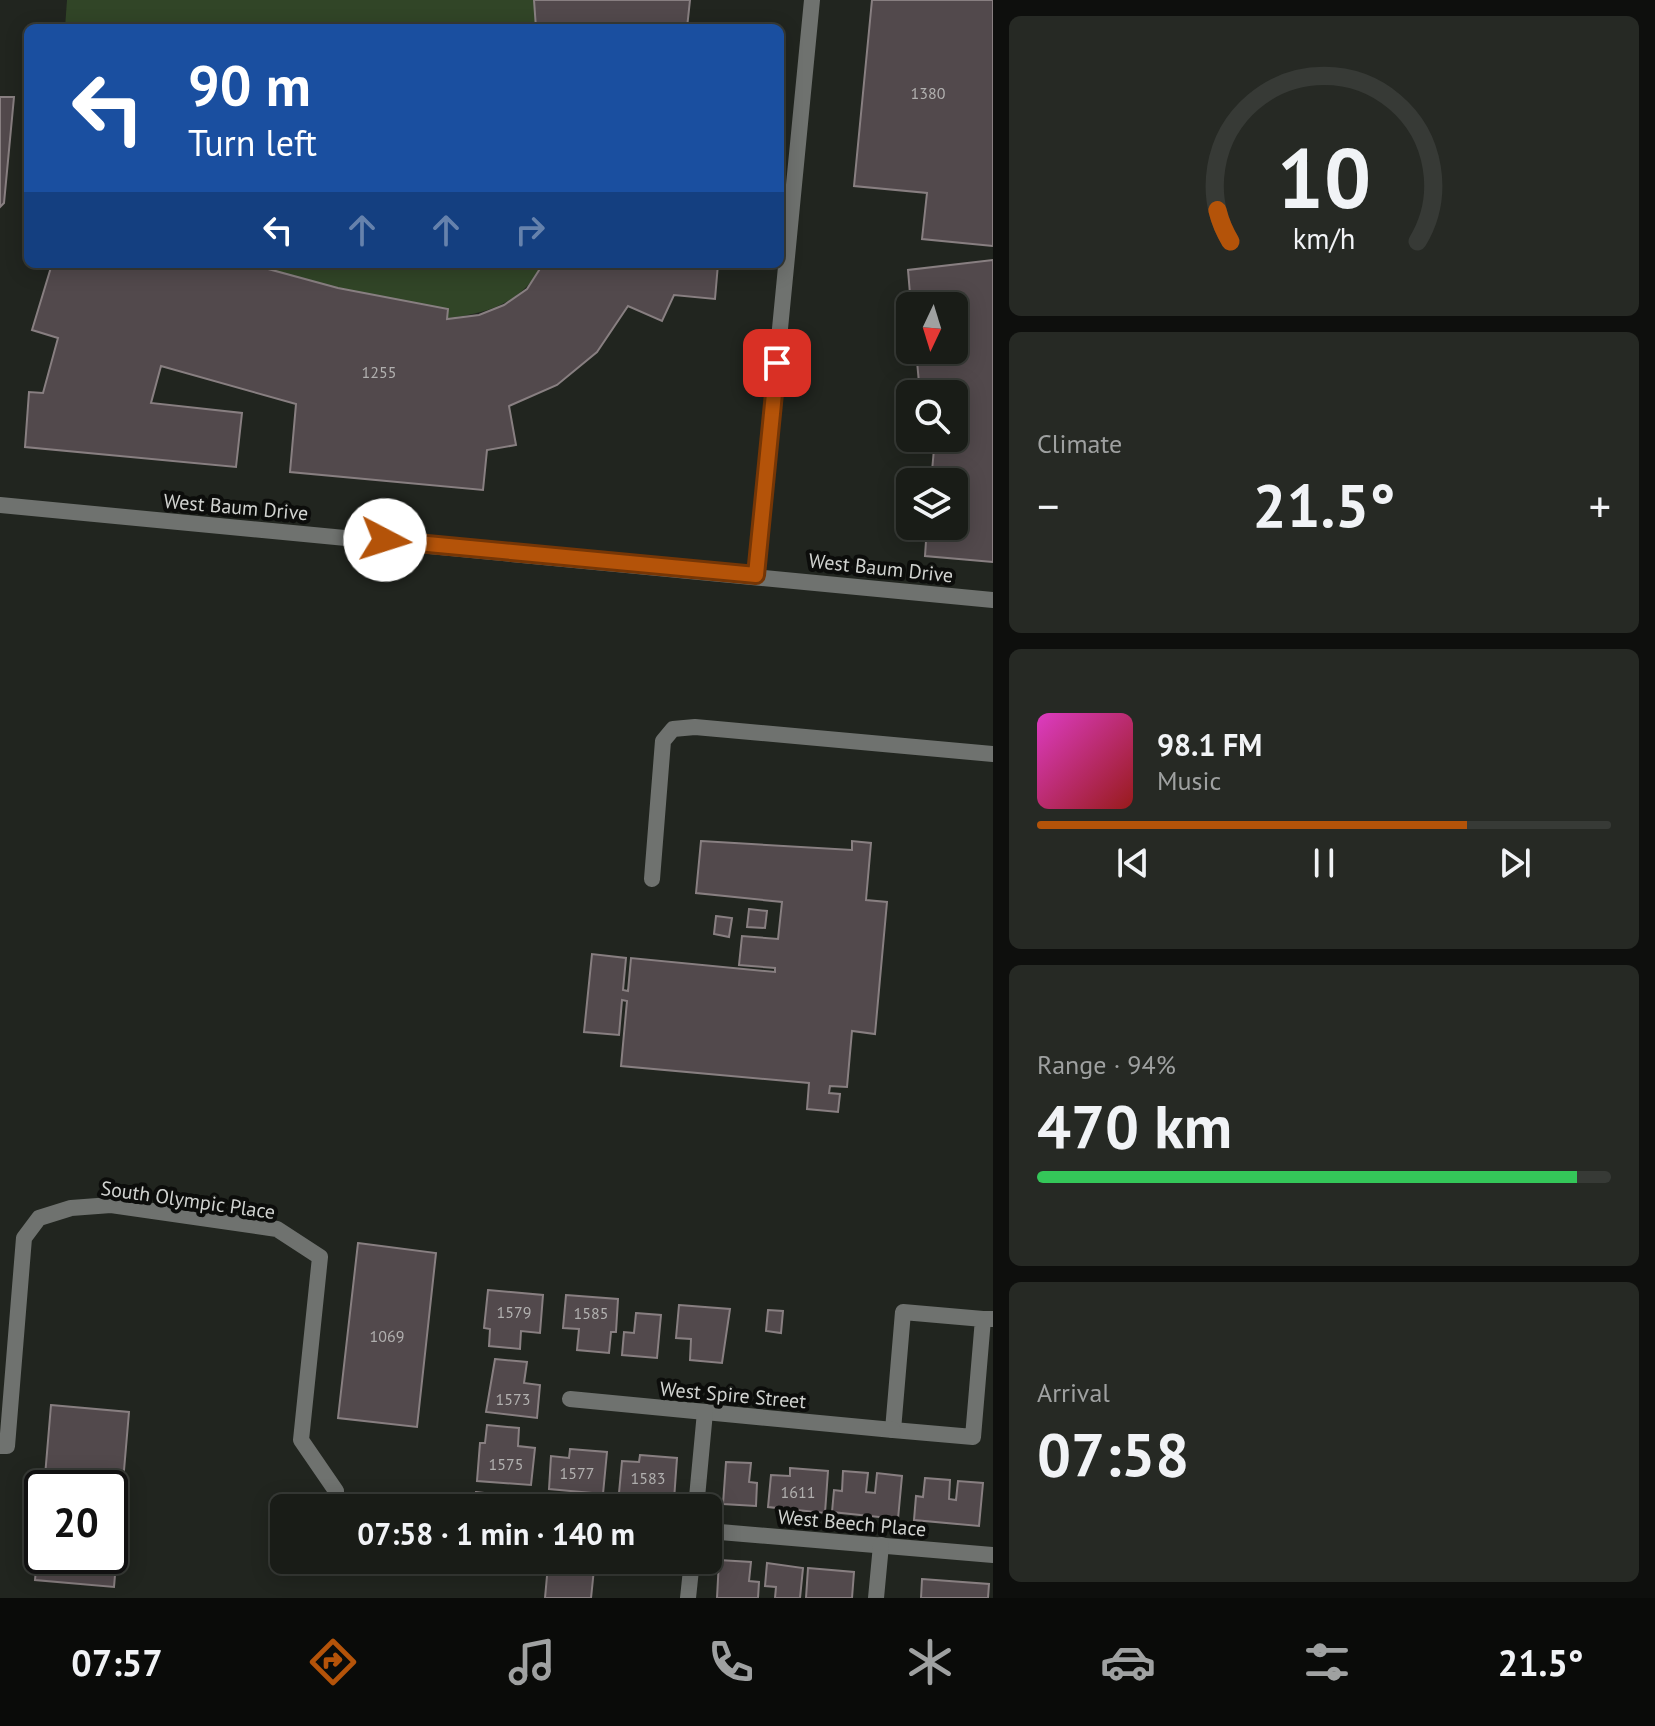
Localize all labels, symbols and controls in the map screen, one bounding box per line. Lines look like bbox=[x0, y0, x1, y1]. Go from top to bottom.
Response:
text: 90 m bbox=[188, 49, 311, 121]
icon: left bbox=[56, 56, 160, 160]
house number: 1380 bbox=[911, 83, 946, 103]
text: Turn left bbox=[188, 119, 317, 166]
text: 10 bbox=[1277, 123, 1371, 231]
icon: left bbox=[256, 208, 300, 252]
icon: ahead bbox=[340, 208, 384, 252]
icon: ahead bbox=[424, 208, 468, 252]
icon: right bbox=[508, 208, 552, 252]
text: km/h bbox=[1293, 220, 1355, 257]
north arrow bbox=[896, 292, 968, 364]
map controls bbox=[896, 292, 968, 540]
pin bbox=[743, 329, 811, 397]
icon: arrive bbox=[755, 341, 799, 385]
house number: 1255 bbox=[362, 362, 396, 382]
button: search bbox=[896, 380, 968, 452]
text: Climate bbox=[1037, 427, 1122, 460]
text: 21.5° bbox=[1252, 466, 1396, 544]
button: layers bbox=[896, 468, 968, 540]
text: − bbox=[1037, 477, 1059, 534]
text: + bbox=[1589, 477, 1611, 534]
street label: West Baum Drive bbox=[163, 488, 309, 526]
position arrow bbox=[343, 498, 427, 582]
street label: West Baum Drive bbox=[807, 547, 955, 589]
text: 98.1 FM bbox=[1157, 725, 1262, 764]
text: Music bbox=[1157, 764, 1221, 797]
icon: previous bbox=[1111, 841, 1155, 885]
icon: pause bbox=[1302, 841, 1346, 885]
icon: next bbox=[1493, 841, 1537, 885]
text: Range · 94% bbox=[1037, 1048, 1176, 1081]
text: 470 km bbox=[1037, 1087, 1232, 1165]
street label: South Olympic Place bbox=[99, 1175, 277, 1225]
house number: 1579 bbox=[497, 1302, 531, 1322]
house number: 1585 bbox=[574, 1303, 608, 1323]
house number: 1069 bbox=[370, 1326, 404, 1346]
street label: West Spire Street bbox=[659, 1376, 807, 1414]
text: Arrival bbox=[1037, 1376, 1110, 1409]
house number: 1573 bbox=[496, 1389, 530, 1409]
text: 07:58 bbox=[1037, 1415, 1189, 1493]
house number: 1575 bbox=[489, 1454, 523, 1474]
house number: 1577 bbox=[560, 1463, 594, 1483]
house number: 1583 bbox=[631, 1468, 665, 1488]
speed limit sign: 20 bbox=[24, 1470, 128, 1574]
house number: 1611 bbox=[781, 1482, 815, 1502]
street label: West Beech Place bbox=[777, 1504, 927, 1542]
text: 07:58 · 1 min · 140 m bbox=[357, 1514, 635, 1553]
icon: directions bbox=[305, 1634, 361, 1690]
icon: music bbox=[504, 1634, 560, 1690]
icon: phone bbox=[703, 1634, 759, 1690]
icon: climate bbox=[902, 1634, 958, 1690]
icon: car bbox=[1100, 1634, 1156, 1690]
icon: filters bbox=[1299, 1634, 1355, 1690]
text: 07:57 bbox=[71, 1639, 163, 1686]
text: 21.5° bbox=[1498, 1639, 1584, 1686]

